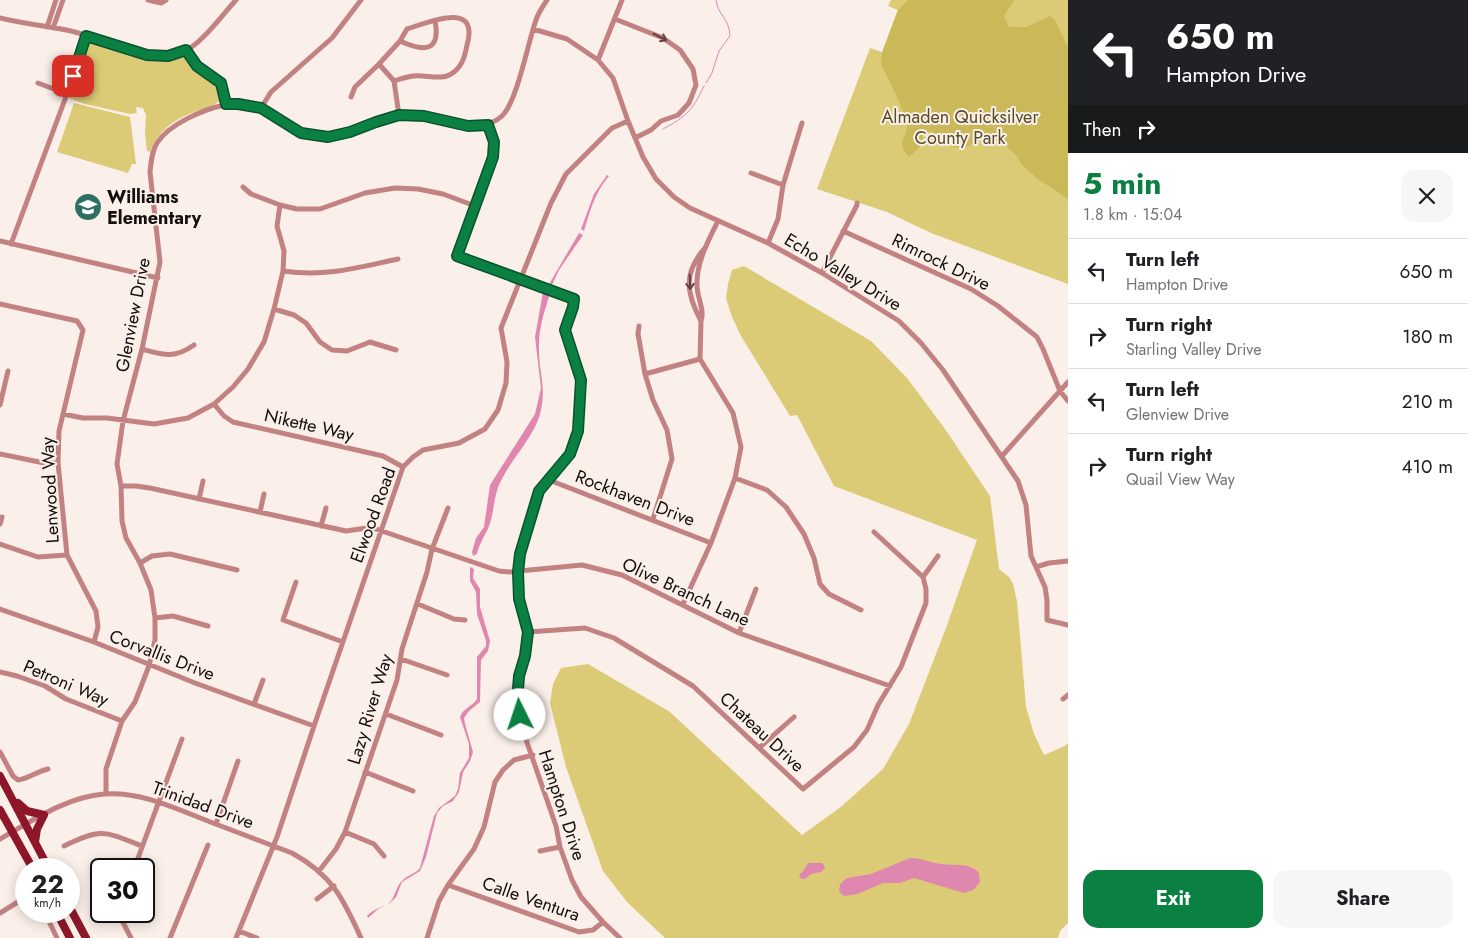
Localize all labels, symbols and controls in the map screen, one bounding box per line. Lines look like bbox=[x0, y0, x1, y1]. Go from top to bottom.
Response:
text: 650 m bbox=[1166, 12, 1274, 62]
icon: left bbox=[1083, 20, 1148, 85]
one-way arrow bbox=[652, 33, 667, 43]
pin bbox=[52, 55, 94, 97]
text: Hampton Drive bbox=[1166, 58, 1306, 90]
icon: arrive bbox=[59, 62, 87, 90]
park label: Almaden Quicksilver County Park bbox=[881, 104, 1039, 151]
icon: right bbox=[1132, 115, 1160, 143]
text: Then bbox=[1083, 116, 1122, 143]
text: 5 min bbox=[1083, 162, 1161, 205]
button: close bbox=[1401, 170, 1453, 222]
place label: Williams Elementary bbox=[107, 184, 202, 231]
school or university icon: Williams Elementary bbox=[73, 192, 103, 222]
text: 1.8 km · 15:04 bbox=[1083, 203, 1182, 226]
street label: Echo Valley Drive bbox=[779, 227, 907, 317]
street label: Rimrock Drive bbox=[887, 227, 995, 297]
text: Turn left bbox=[1126, 246, 1199, 273]
street label: Glenview Drive bbox=[109, 256, 157, 374]
icon: left bbox=[1083, 257, 1111, 285]
text: 650 m bbox=[1399, 258, 1453, 285]
text: Hampton Drive bbox=[1126, 273, 1228, 296]
one-way arrow bbox=[685, 274, 695, 290]
text: Turn right bbox=[1126, 311, 1212, 338]
icon: right bbox=[1083, 322, 1111, 350]
text: 180 m bbox=[1402, 323, 1453, 350]
text: Starling Valley Drive bbox=[1126, 338, 1261, 361]
text: Turn left bbox=[1126, 376, 1199, 403]
icon: left bbox=[1083, 387, 1111, 415]
text: 210 m bbox=[1402, 388, 1453, 415]
street label: Nikette Way bbox=[262, 402, 357, 448]
text: Glenview Drive bbox=[1126, 403, 1229, 426]
street label: Lenwood Way bbox=[34, 436, 66, 544]
text: Turn right bbox=[1126, 441, 1212, 468]
icon: right bbox=[1083, 452, 1111, 480]
text: 410 m bbox=[1401, 453, 1453, 480]
street label: Elwood Road bbox=[344, 463, 402, 567]
street label: Rockhaven Drive bbox=[571, 463, 699, 533]
text: Quail View Way bbox=[1126, 468, 1235, 491]
street label: Olive Branch Lane bbox=[618, 551, 754, 633]
street label: Corvallis Drive bbox=[105, 623, 219, 687]
street label: Lazy River Way bbox=[341, 650, 399, 767]
street label: Petroni Way bbox=[19, 653, 113, 713]
street label: Chateau Drive bbox=[714, 686, 810, 778]
position arrow bbox=[493, 688, 545, 740]
street label: Hampton Drive bbox=[532, 746, 592, 864]
street label: Trinidad Drive bbox=[149, 775, 257, 835]
speed limit sign: 30 bbox=[90, 858, 155, 923]
text: 22 bbox=[31, 866, 64, 902]
street label: Calle Ventura bbox=[479, 870, 583, 928]
button: Exit bbox=[1083, 870, 1263, 928]
button: Share bbox=[1273, 870, 1453, 928]
text: km/h bbox=[34, 894, 61, 912]

